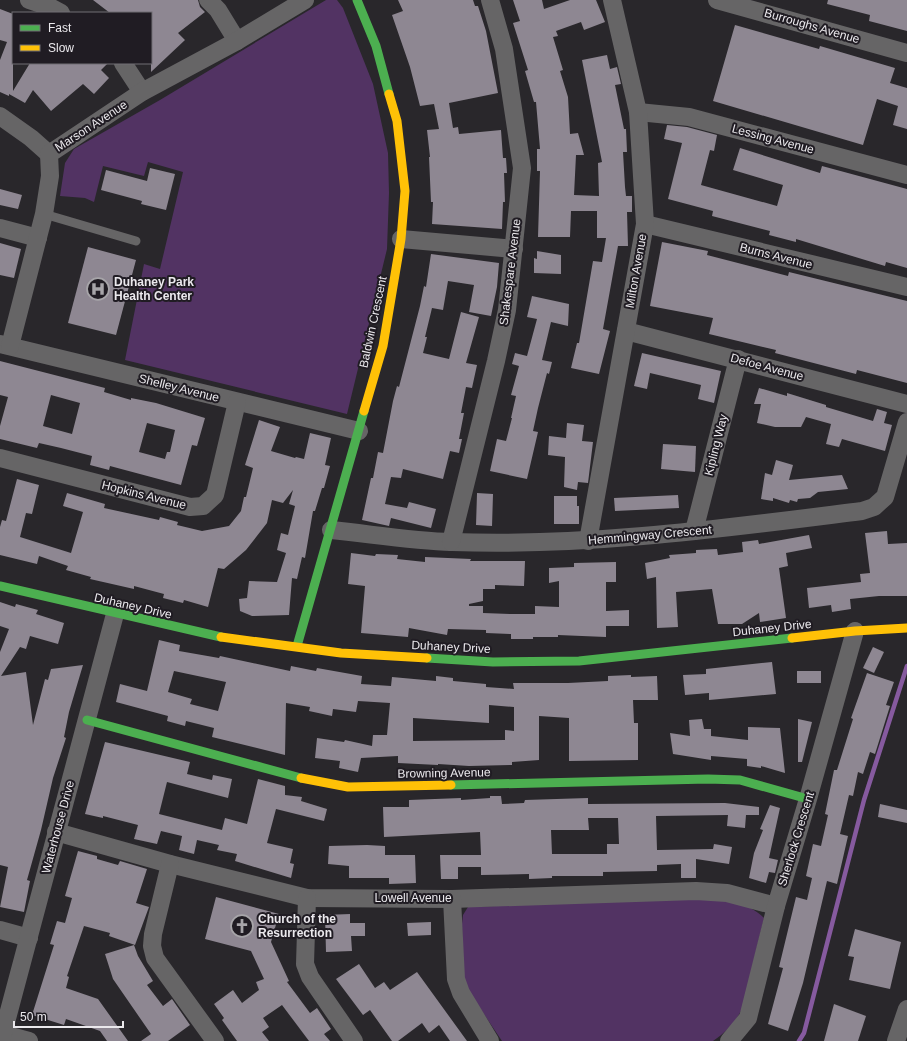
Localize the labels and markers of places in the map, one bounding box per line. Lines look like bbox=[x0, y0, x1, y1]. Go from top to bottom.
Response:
place label: Duhaney Park Health Center bbox=[114, 275, 194, 303]
hospital icon: Duhaney Park Health Center bbox=[85, 276, 111, 302]
place label: Church of the Resurrection bbox=[258, 912, 336, 940]
church icon: Church of the Resurrection bbox=[229, 913, 255, 939]

